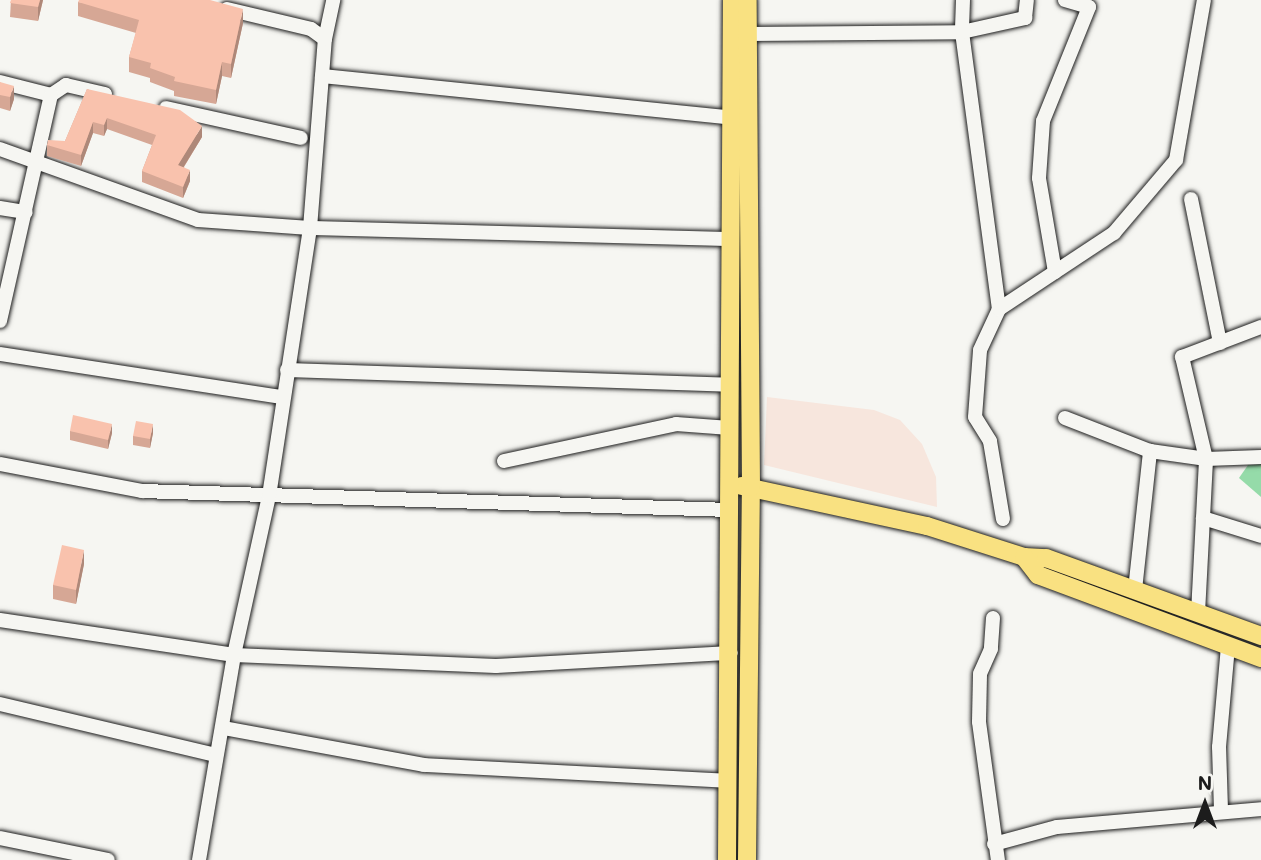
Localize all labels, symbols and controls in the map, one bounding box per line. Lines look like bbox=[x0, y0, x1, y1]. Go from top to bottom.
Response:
north arrow bbox=[1170, 769, 1240, 839]
text: N bbox=[1198, 770, 1212, 795]

